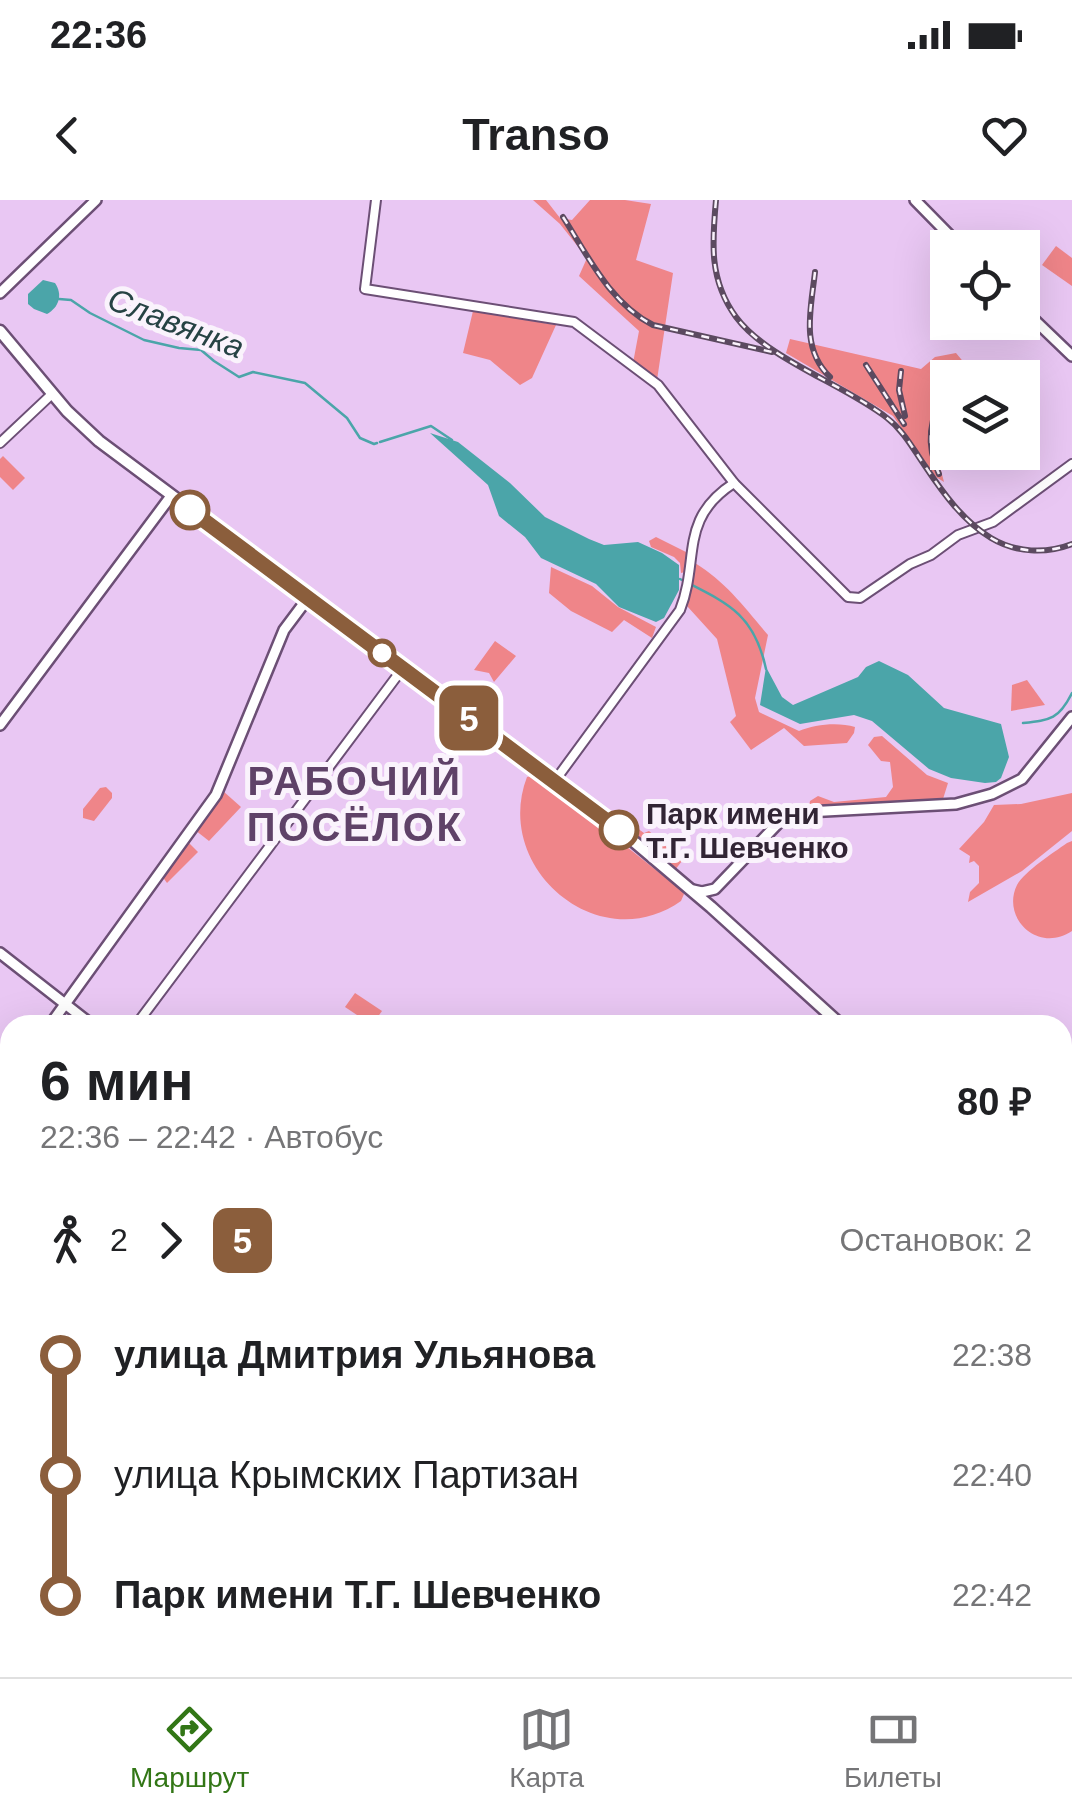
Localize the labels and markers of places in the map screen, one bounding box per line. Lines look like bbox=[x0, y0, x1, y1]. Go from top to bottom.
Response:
unlabelled marker bbox=[171, 491, 209, 529]
unlabelled marker bbox=[369, 640, 395, 666]
place label: Парк имени Т.Г. Шевченко bbox=[646, 797, 849, 864]
marker: Парк имени Т.Г. Шевченко bbox=[600, 811, 638, 849]

